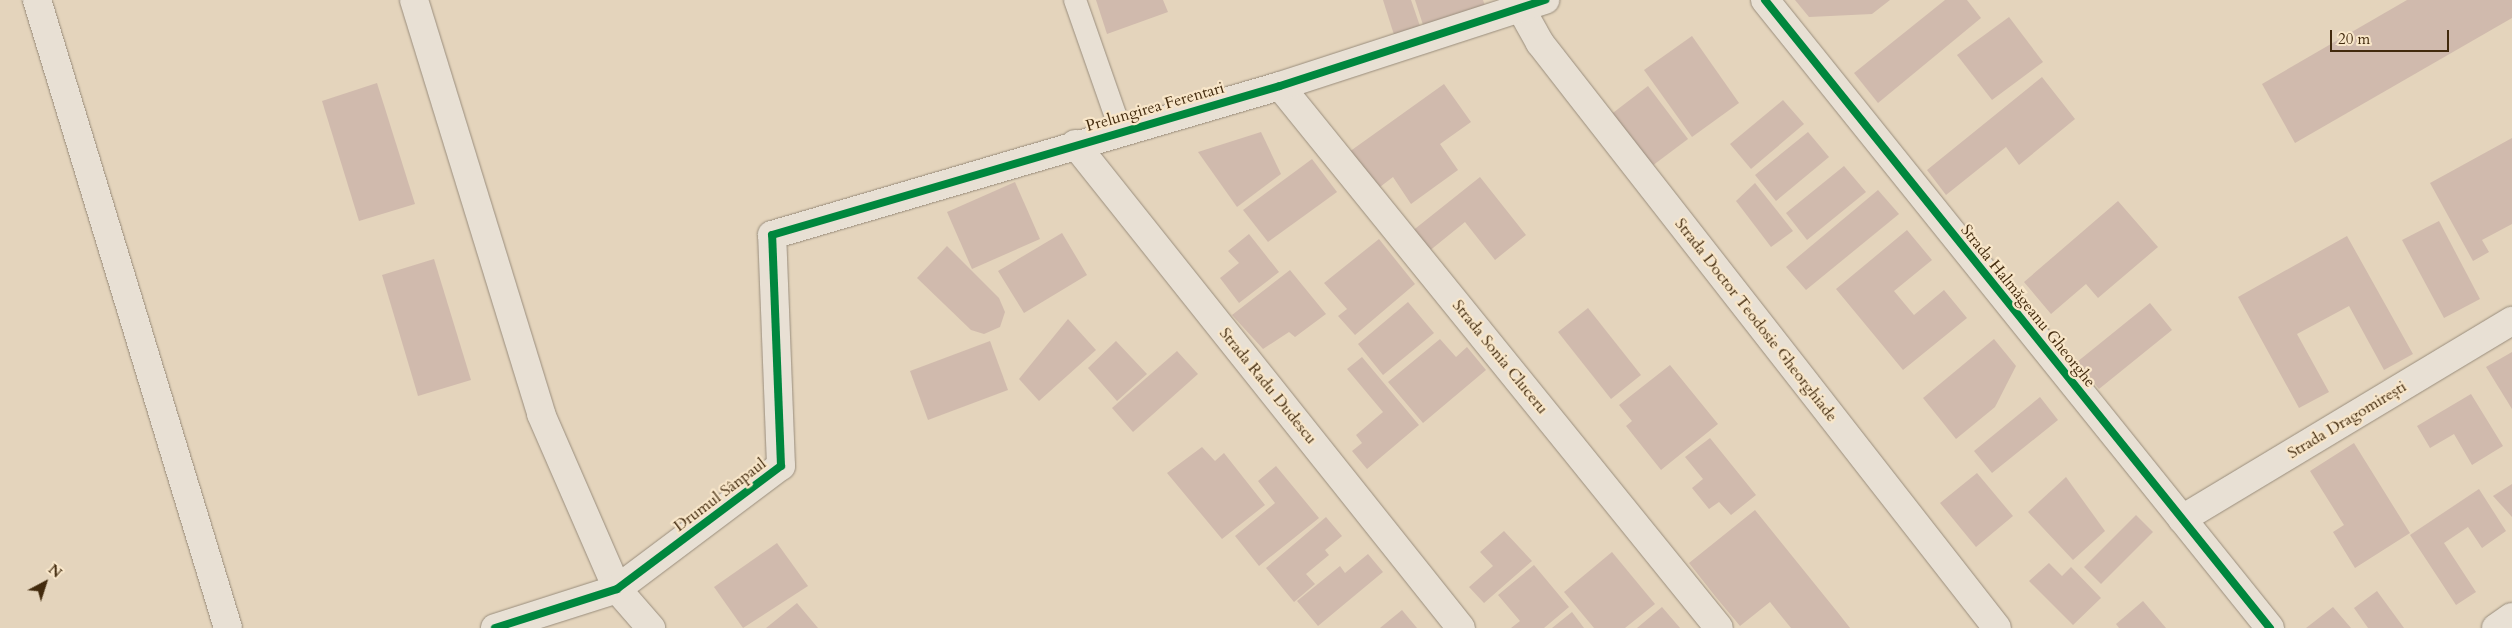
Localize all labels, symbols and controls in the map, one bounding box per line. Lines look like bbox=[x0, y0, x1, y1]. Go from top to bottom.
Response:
scale bar bbox=[2332, 20, 2451, 52]
text: 20 m bbox=[2338, 29, 2370, 49]
street label: Prelungirea Ferentari bbox=[1084, 78, 1226, 136]
street label: Strada Doctor Teodosie Gheorghiade bbox=[1671, 215, 1841, 425]
street label: Strada Halmăgeanu Gheorghe bbox=[1956, 221, 2100, 391]
street label: Strada Sonia Cluceru bbox=[1448, 296, 1552, 418]
street label: Strada Radu Dudescu bbox=[1215, 324, 1321, 448]
street label: Strada Dragomirești bbox=[2284, 377, 2410, 463]
street label: Drumul Sânpaul bbox=[670, 454, 770, 536]
north arrow bbox=[20, 558, 70, 608]
text: N bbox=[44, 560, 66, 582]

